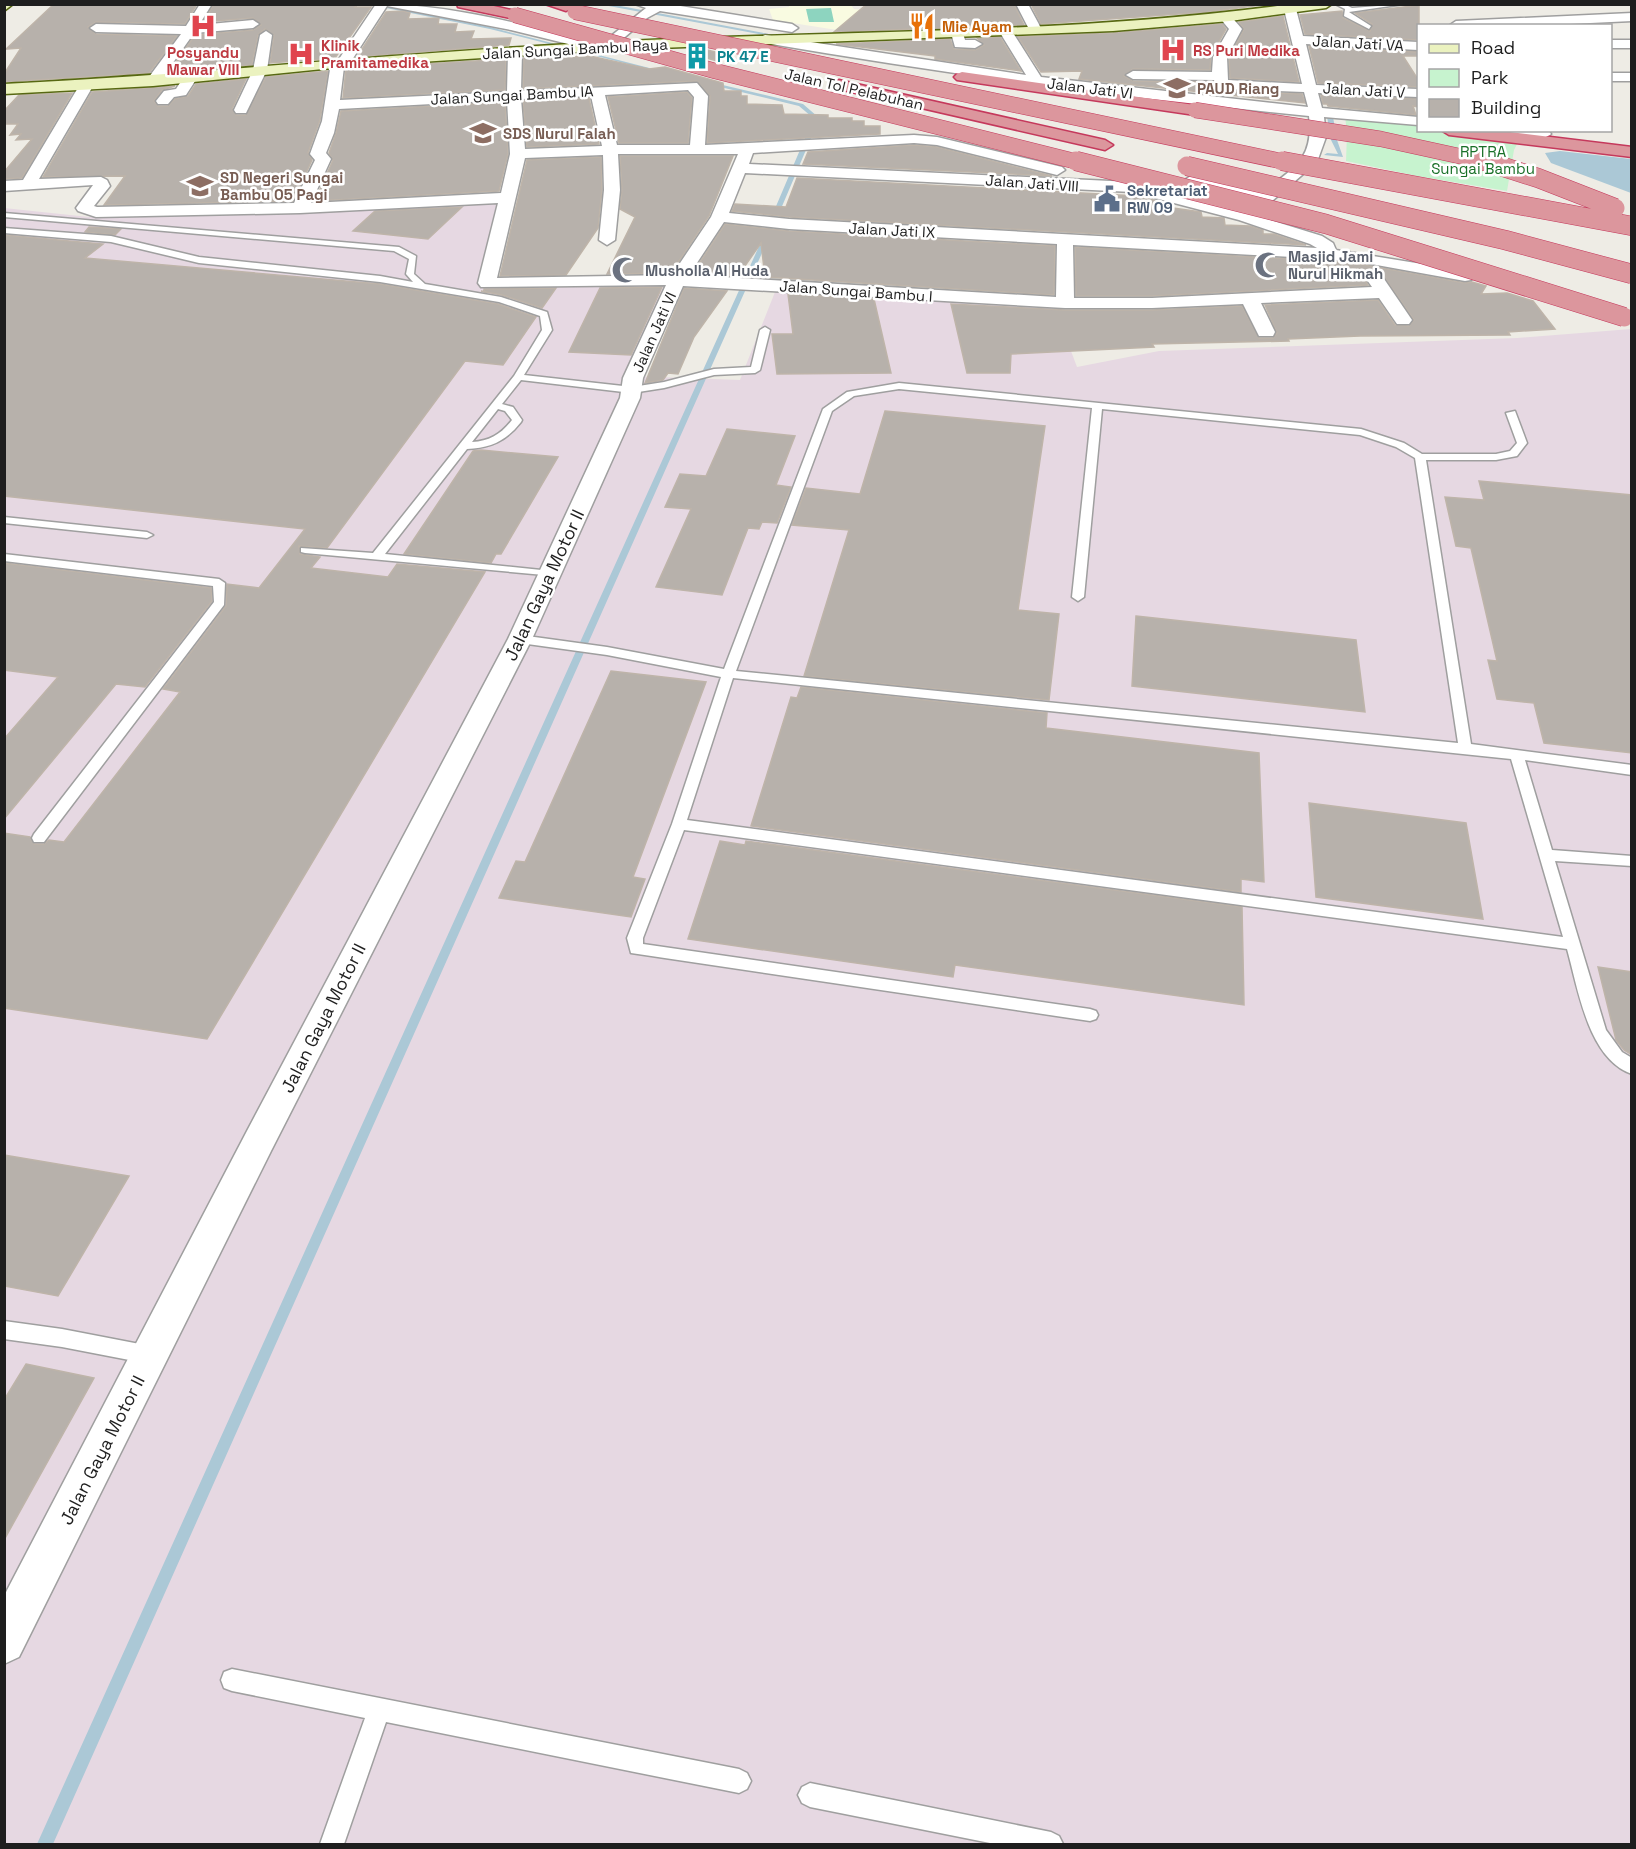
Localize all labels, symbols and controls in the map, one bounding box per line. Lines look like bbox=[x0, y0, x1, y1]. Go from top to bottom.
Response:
hospital icon: Posyandu Mawar VIII bbox=[188, 11, 218, 41]
restaurant icon: Mie Ayam bbox=[907, 11, 937, 41]
place label: Mie Ayam bbox=[942, 17, 1012, 36]
legend bbox=[1417, 24, 1612, 132]
street label: Jalan Jati VA bbox=[1312, 31, 1405, 55]
street label: Jalan Sungai Bambu Raya bbox=[482, 35, 669, 63]
hospital icon: RS Puri Medika bbox=[1158, 35, 1188, 65]
place label: Klinik Pramitamedika bbox=[321, 36, 429, 72]
text: Road bbox=[1471, 36, 1515, 59]
hospital icon: Klinik Pramitamedika bbox=[286, 39, 316, 69]
building icon: PK 47 E bbox=[682, 41, 712, 71]
place label: RS Puri Medika bbox=[1193, 41, 1300, 60]
place label: Posyandu Mawar VIII bbox=[166, 43, 240, 79]
place label: PK 47 E bbox=[717, 47, 769, 66]
street label: Jalan Tol Pelabuhan bbox=[783, 64, 925, 114]
text: Park bbox=[1471, 66, 1509, 89]
street label: Jalan Jati VI bbox=[1046, 73, 1134, 103]
school or university icon: PAUD Riang bbox=[1162, 73, 1192, 103]
street label: Jalan Jati V bbox=[1322, 78, 1406, 102]
place label: PAUD Riang bbox=[1197, 79, 1279, 98]
street label: Jalan Sungai Bambu IA bbox=[430, 81, 594, 109]
text: Building bbox=[1471, 96, 1541, 119]
school or university icon: SDS Nurul Falah bbox=[468, 118, 498, 148]
place label: SDS Nurul Falah bbox=[503, 124, 616, 143]
park label: RPTRA Sungai Bambu bbox=[1431, 142, 1535, 178]
place label: SD Negeri Sungai Bambu 05 Pagi bbox=[220, 168, 343, 204]
street label: Jalan Jati VIII bbox=[985, 170, 1079, 196]
school or university icon: SD Negeri Sungai Bambu 05 Pagi bbox=[185, 171, 215, 201]
place label: Sekretariat RW 09 bbox=[1127, 181, 1208, 217]
public building icon: Sekretariat RW 09 bbox=[1092, 184, 1122, 214]
street label: Jalan Jati IX bbox=[848, 218, 936, 242]
place label: Masjid Jami Nurul Hikmah bbox=[1288, 247, 1383, 283]
mosque icon: Masjid Jami Nurul Hikmah bbox=[1253, 250, 1283, 280]
mosque icon: Musholla Al Huda bbox=[610, 255, 640, 285]
place label: Musholla Al Huda bbox=[645, 261, 769, 280]
street label: Jalan Sungai Bambu I bbox=[779, 276, 933, 306]
street label: Jalan Jati VI bbox=[628, 289, 680, 375]
street label: Jalan Gaya Motor II bbox=[499, 506, 589, 664]
street label: Jalan Gaya Motor II bbox=[275, 939, 371, 1097]
street label: Jalan Gaya Motor II bbox=[54, 1371, 150, 1529]

